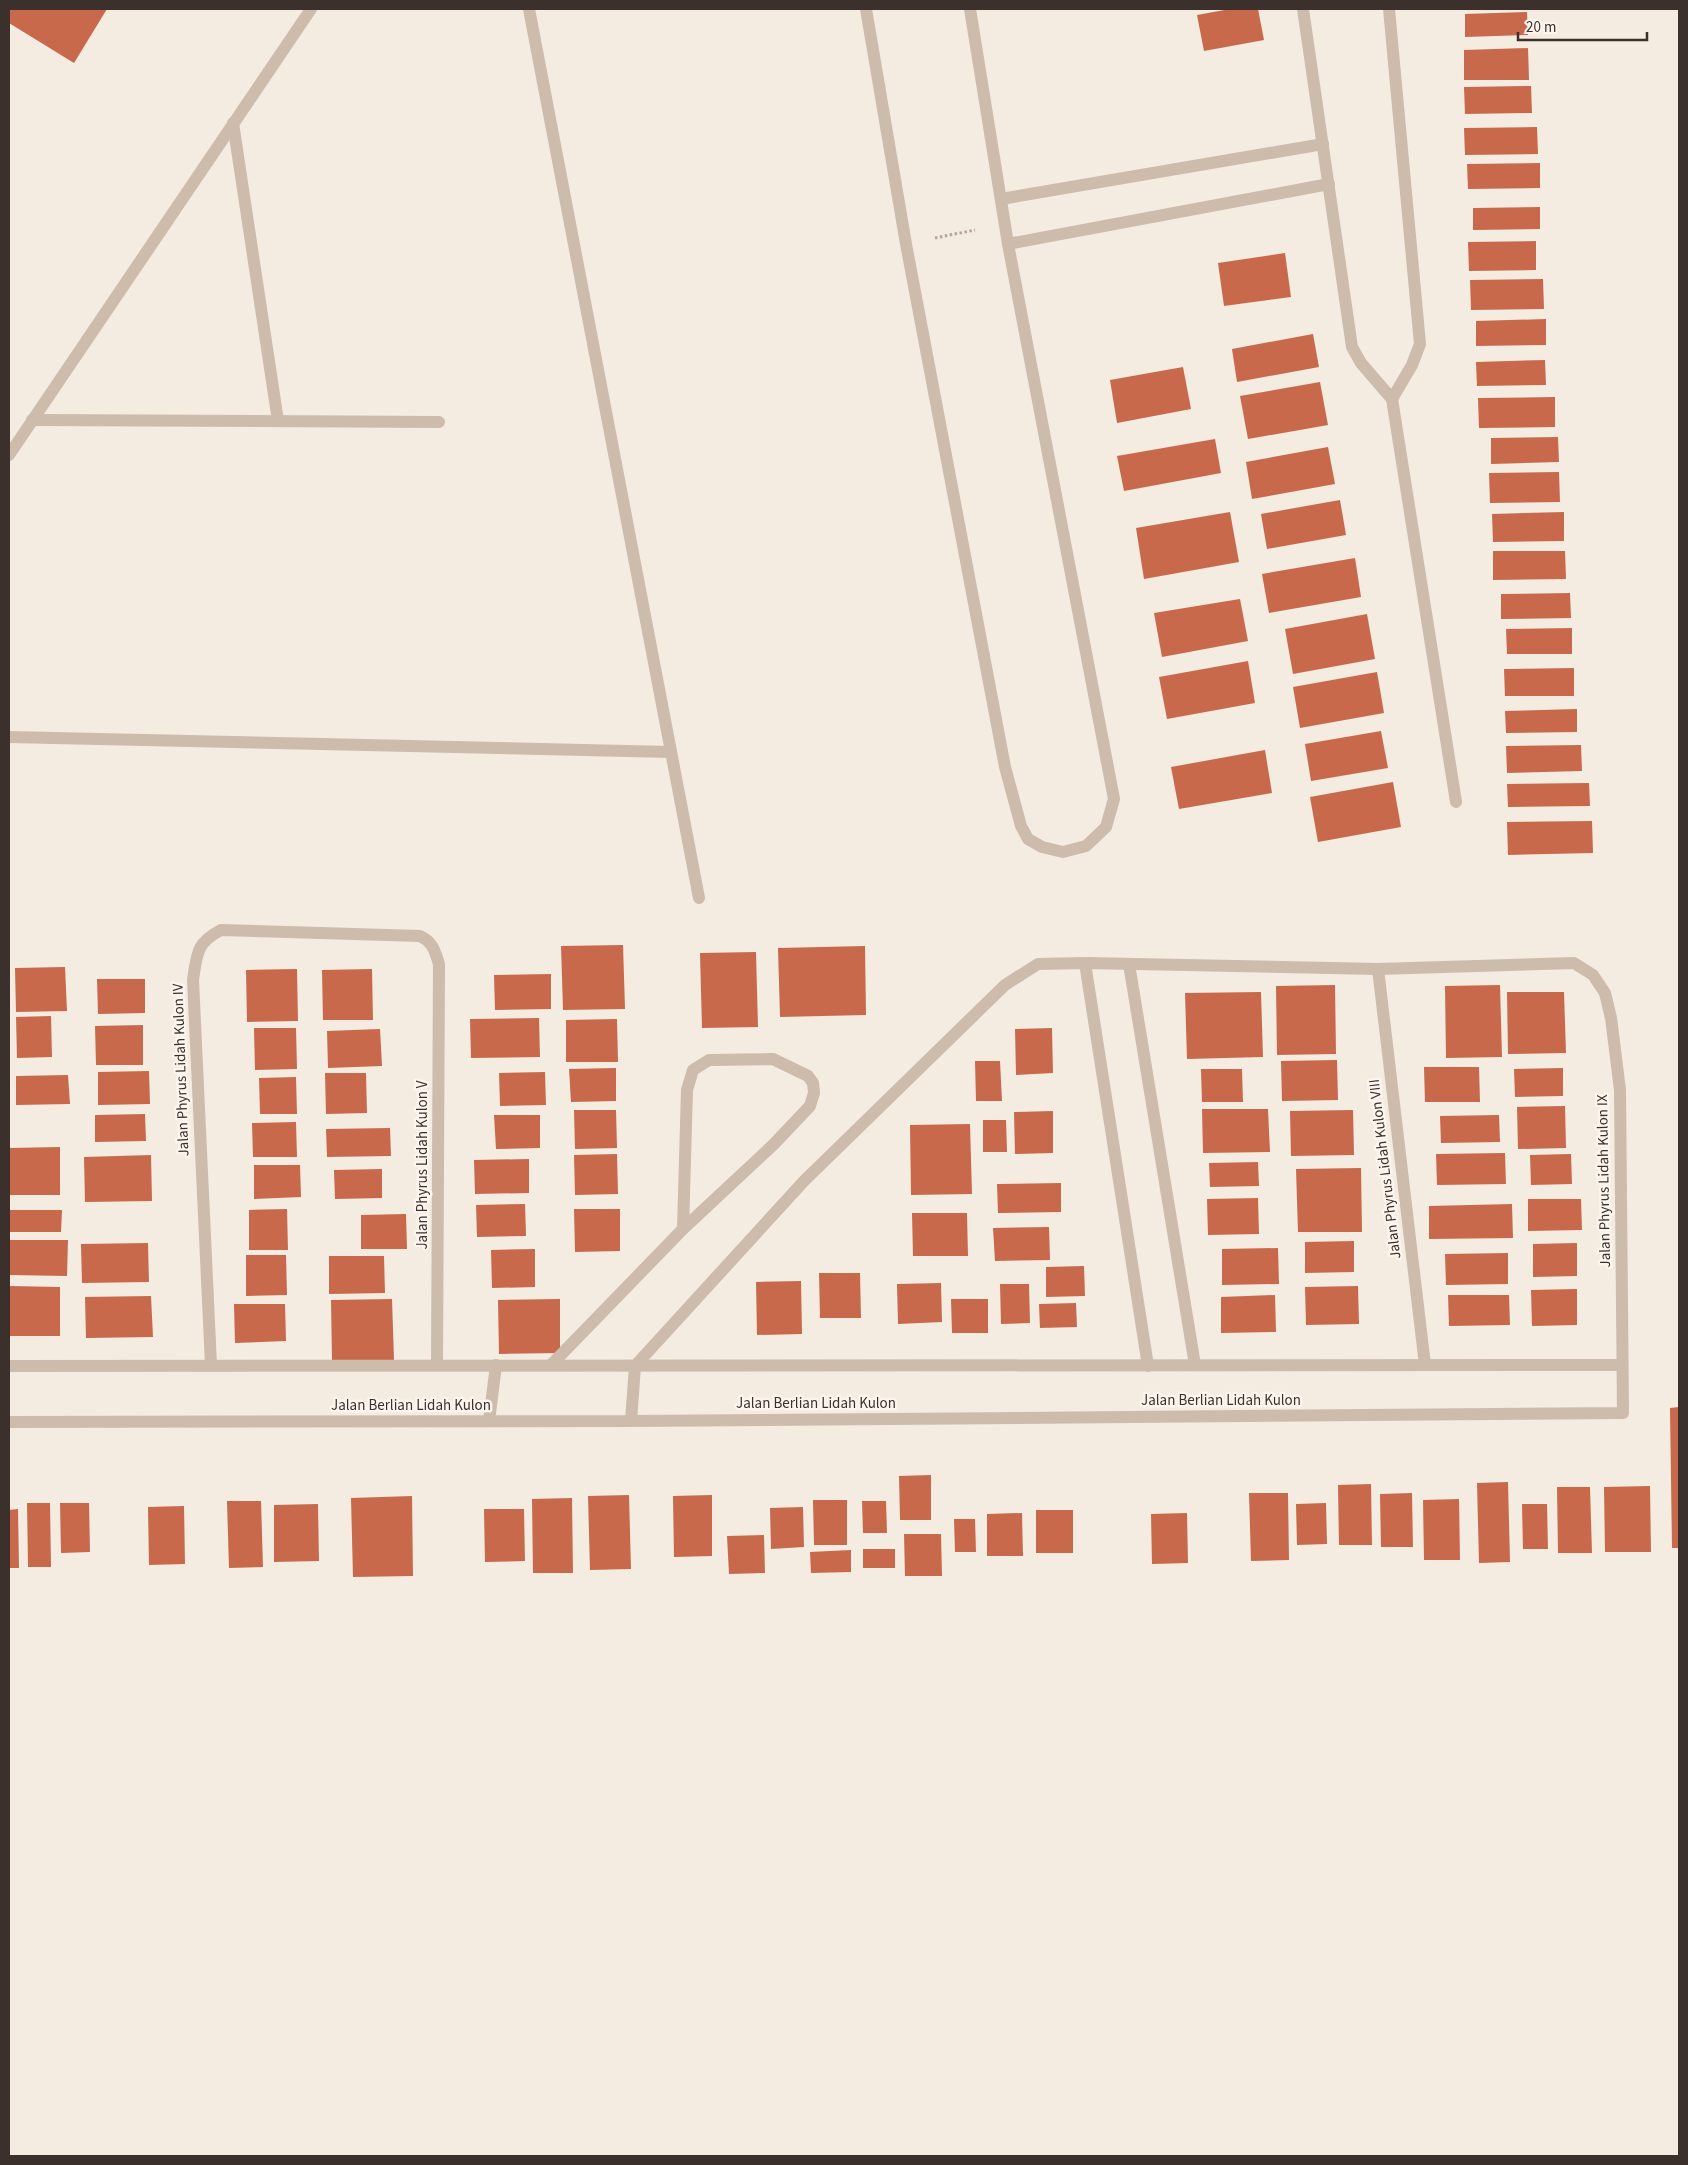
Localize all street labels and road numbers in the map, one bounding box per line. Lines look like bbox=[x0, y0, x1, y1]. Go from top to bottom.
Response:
street label: Jalan Phyrus Lidah Kulon IV bbox=[167, 983, 195, 1157]
street label: Jalan Phyrus Lidah Kulon VIII bbox=[1364, 1078, 1406, 1260]
street label: Jalan Phyrus Lidah Kulon V bbox=[412, 1080, 433, 1250]
street label: Jalan Phyrus Lidah Kulon IX bbox=[1592, 1094, 1616, 1268]
street label: Jalan Berlian Lidah Kulon bbox=[1141, 1390, 1301, 1411]
street label: Jalan Berlian Lidah Kulon bbox=[736, 1393, 896, 1414]
street label: Jalan Berlian Lidah Kulon bbox=[331, 1395, 491, 1416]

